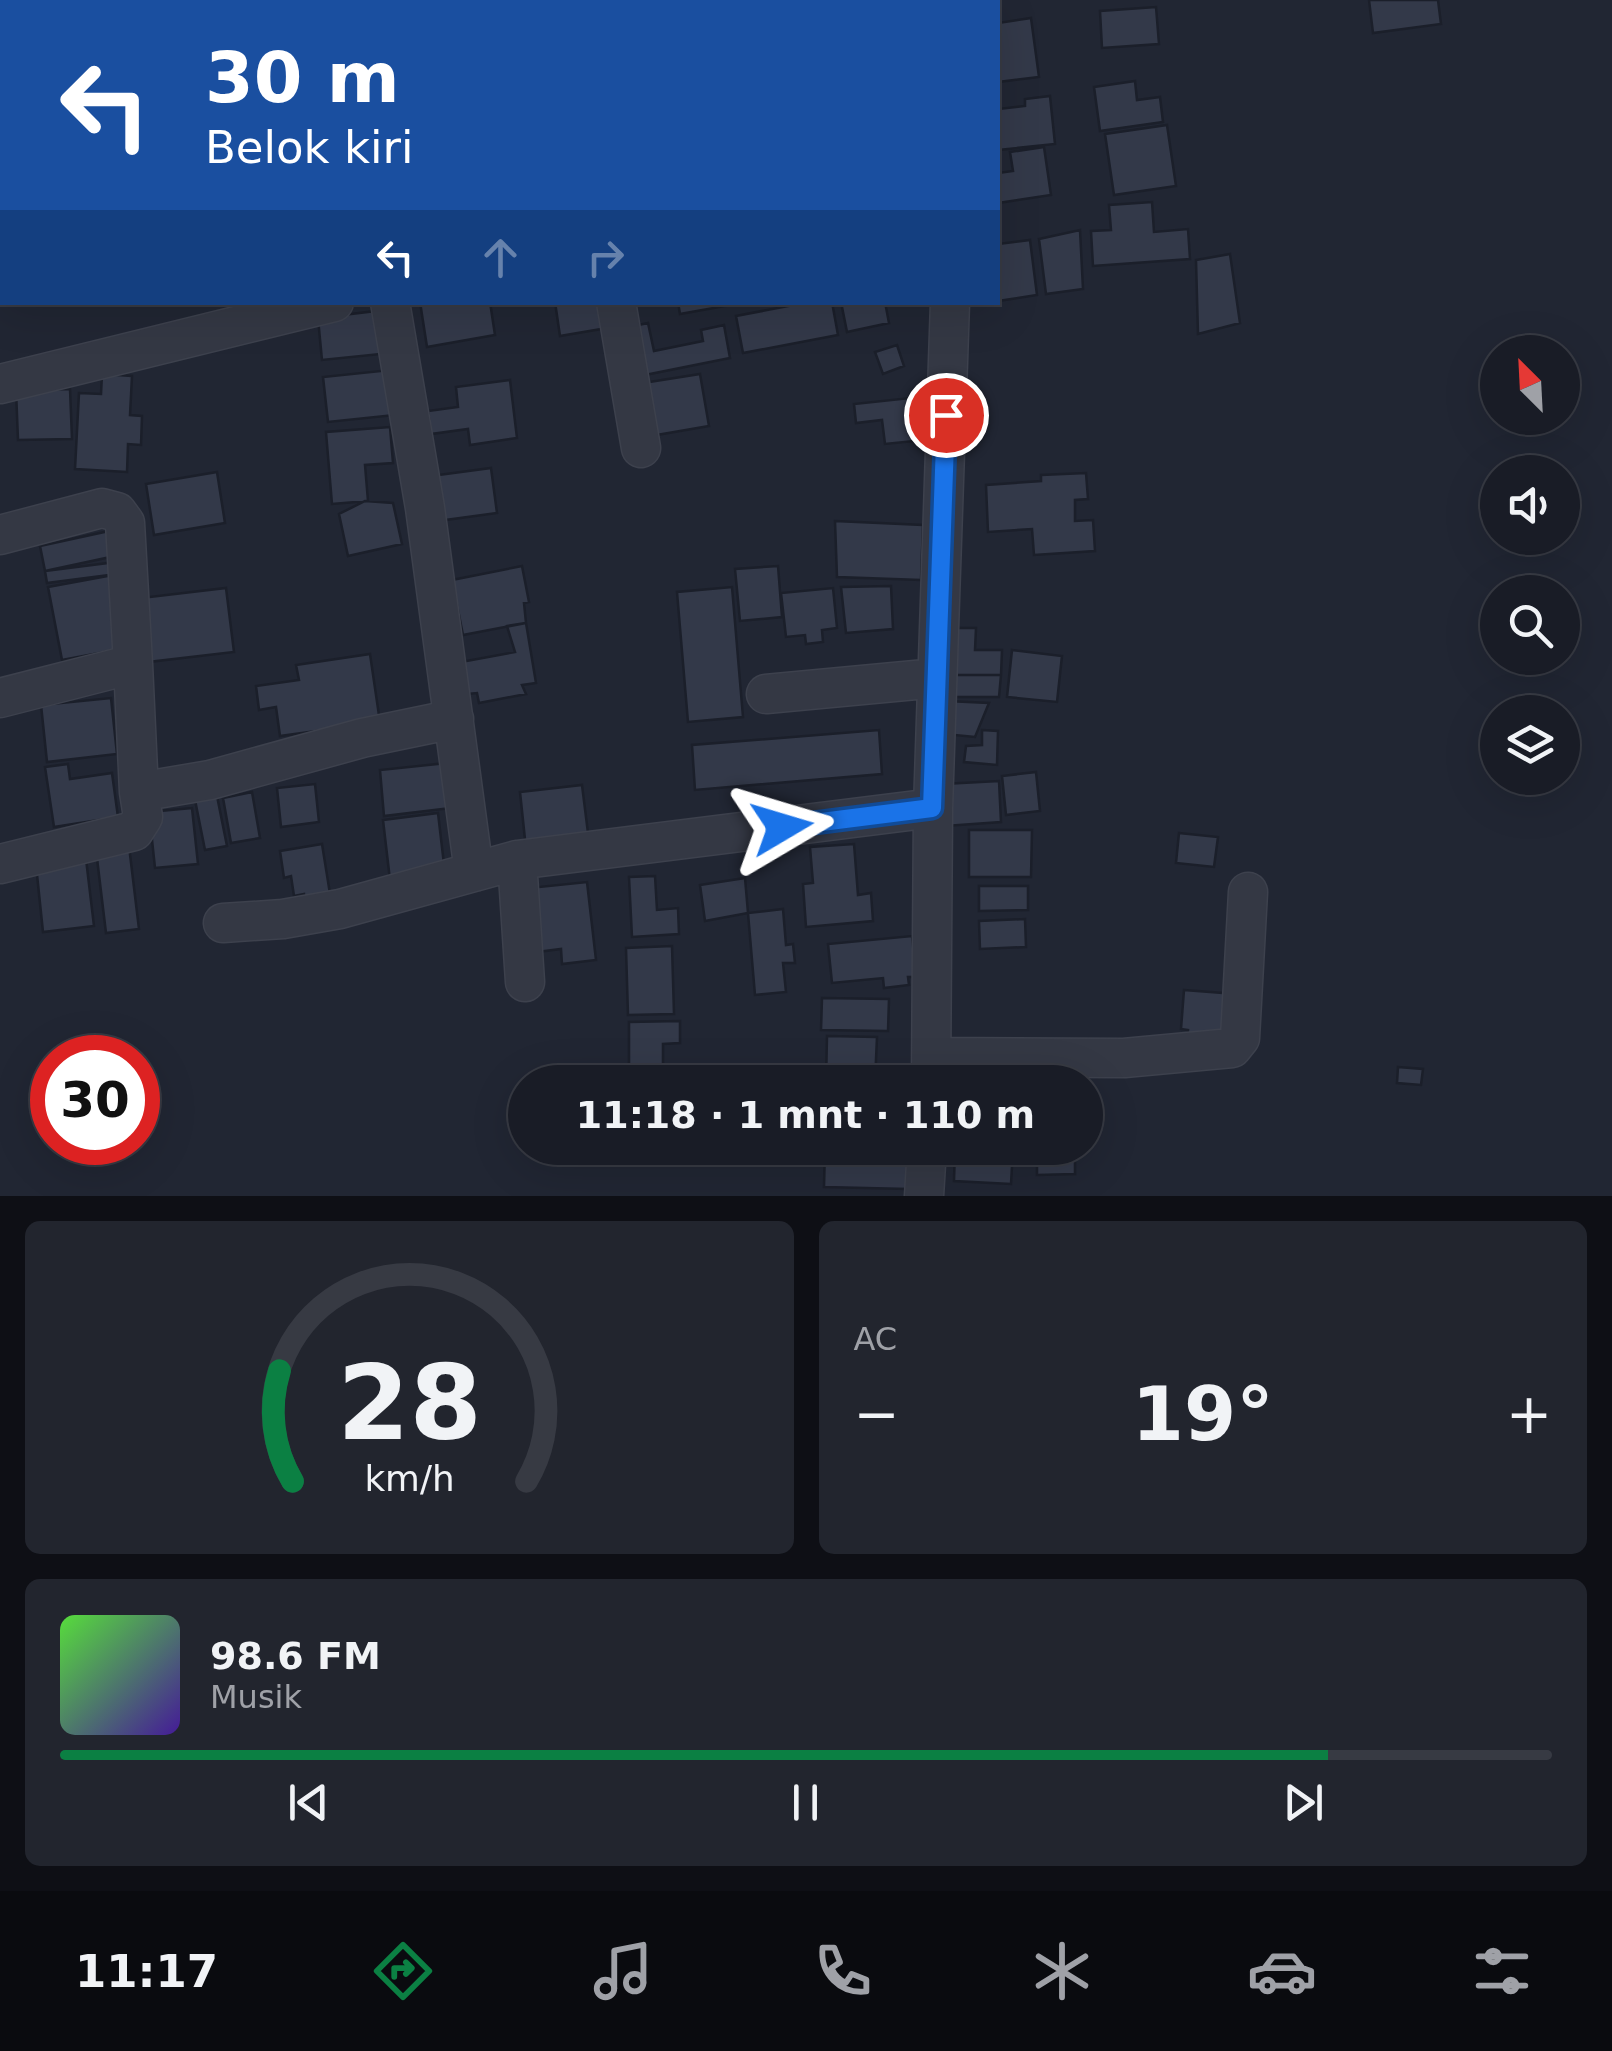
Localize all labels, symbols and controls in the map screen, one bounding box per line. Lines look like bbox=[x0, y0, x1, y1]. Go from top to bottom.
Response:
text: 30 m bbox=[205, 37, 400, 119]
icon: left bbox=[40, 40, 170, 170]
text: Belok kiri bbox=[205, 121, 414, 174]
icon: left bbox=[368, 230, 423, 285]
icon: ahead bbox=[473, 230, 528, 285]
icon: right bbox=[578, 230, 633, 285]
north arrow bbox=[1480, 335, 1580, 435]
map controls bbox=[1480, 335, 1580, 795]
pin bbox=[904, 373, 989, 458]
icon: arrive bbox=[919, 388, 974, 443]
button: sound bbox=[1480, 455, 1580, 555]
button: search bbox=[1480, 575, 1580, 675]
button: layers bbox=[1480, 695, 1580, 795]
position arrow bbox=[730, 775, 834, 879]
speed limit sign: 30 bbox=[30, 1035, 160, 1165]
text: 11:18 · 1 mnt · 110 m bbox=[576, 1093, 1035, 1137]
text: AC bbox=[854, 1320, 897, 1358]
text: 28 bbox=[337, 1342, 482, 1464]
text: 19° bbox=[1132, 1370, 1274, 1458]
text: − bbox=[854, 1382, 900, 1446]
text: + bbox=[1506, 1382, 1552, 1446]
text: km/h bbox=[364, 1458, 454, 1499]
text: 98.6 FM bbox=[210, 1634, 381, 1678]
text: Musik bbox=[210, 1678, 302, 1716]
icon: previous bbox=[281, 1775, 336, 1830]
icon: pause bbox=[778, 1775, 833, 1830]
icon: next bbox=[1276, 1775, 1331, 1830]
icon: directions bbox=[368, 1936, 438, 2006]
icon: music bbox=[588, 1936, 658, 2006]
icon: phone bbox=[808, 1936, 878, 2006]
icon: climate bbox=[1027, 1936, 1097, 2006]
icon: car bbox=[1247, 1936, 1317, 2006]
icon: filters bbox=[1467, 1936, 1537, 2006]
text: 11:17 bbox=[75, 1945, 218, 1998]

